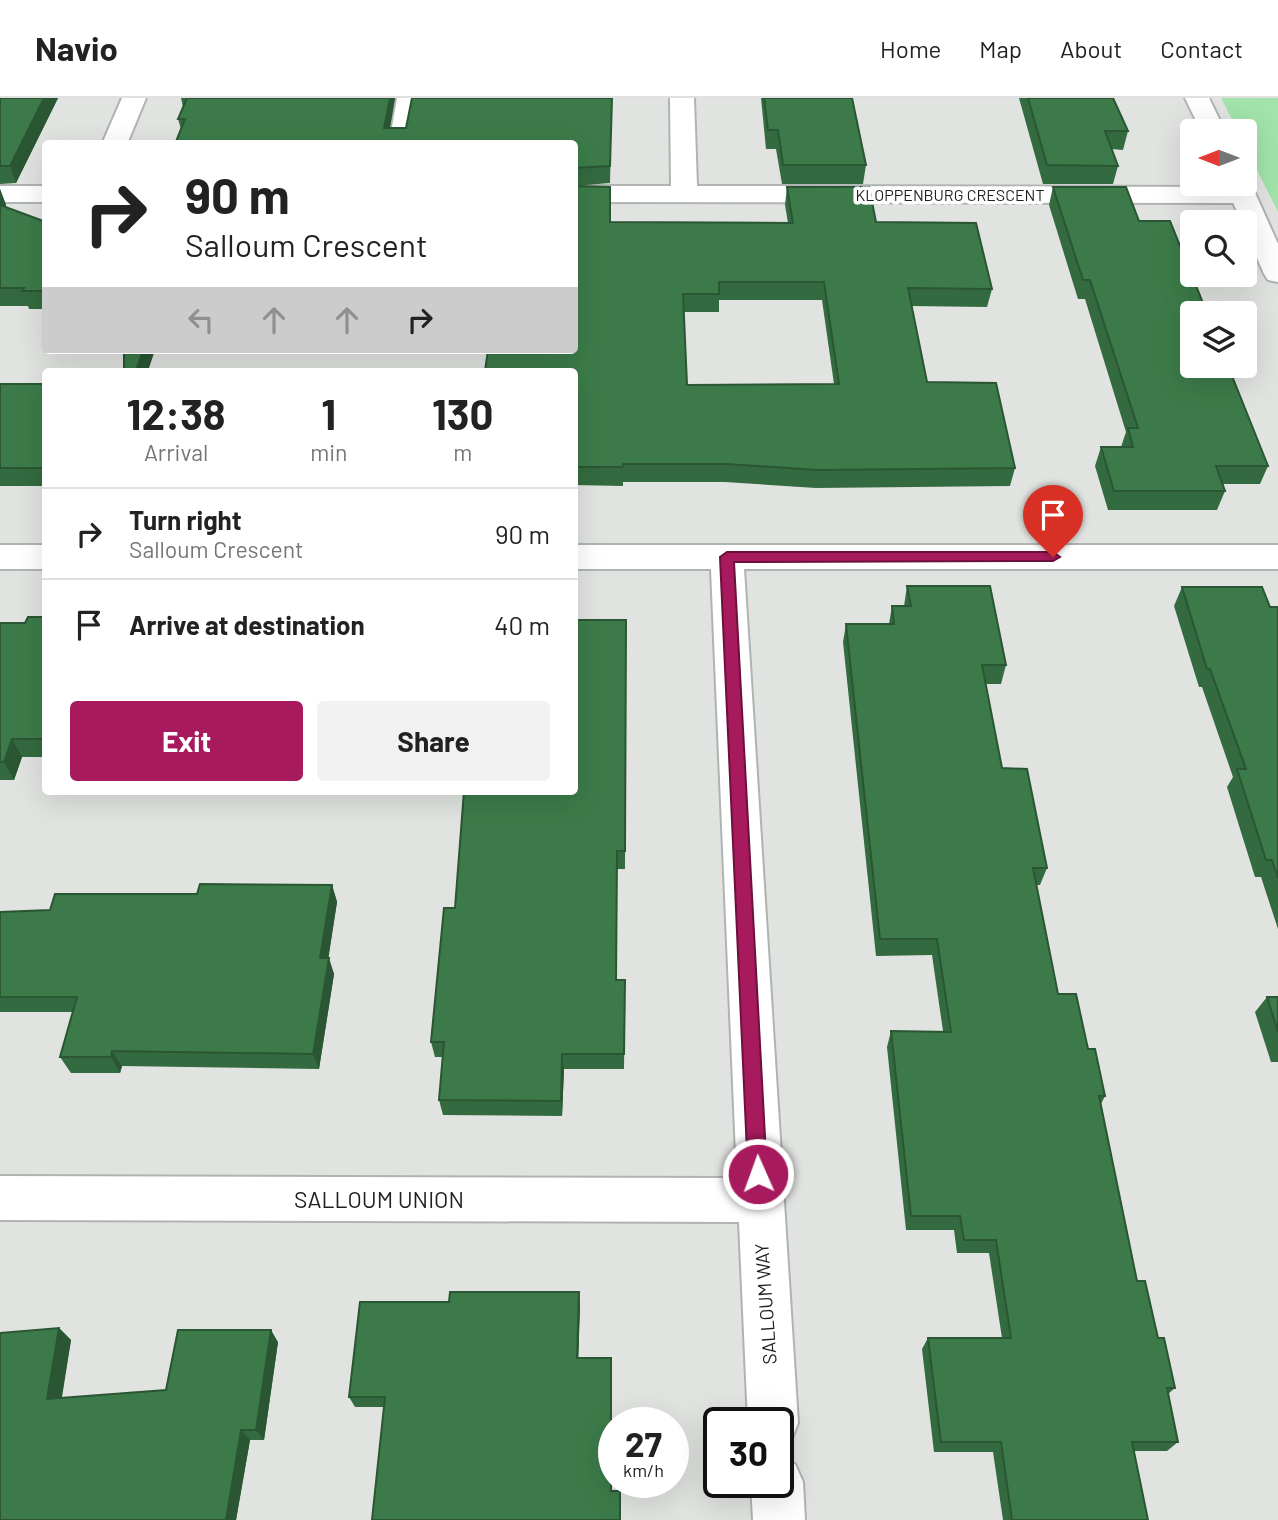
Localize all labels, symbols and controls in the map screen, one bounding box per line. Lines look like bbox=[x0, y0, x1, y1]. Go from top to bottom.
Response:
text: Navio bbox=[35, 28, 118, 68]
text: Home bbox=[880, 34, 941, 63]
text: Map bbox=[979, 34, 1022, 63]
text: About bbox=[1060, 34, 1122, 63]
text: Contact bbox=[1160, 34, 1243, 63]
north arrow bbox=[1180, 119, 1256, 196]
map controls bbox=[1180, 119, 1257, 378]
text: 90 m bbox=[185, 165, 290, 224]
icon: right bbox=[70, 168, 161, 259]
street label: KLOPPENBURG CRESCENT bbox=[855, 185, 1045, 204]
button: search bbox=[1180, 210, 1257, 287]
text: Salloum Crescent bbox=[185, 225, 428, 263]
icon: left bbox=[182, 301, 220, 339]
icon: ahead bbox=[255, 301, 293, 339]
icon: ahead bbox=[328, 301, 366, 339]
icon: right bbox=[401, 301, 439, 339]
button: layers bbox=[1180, 301, 1257, 378]
text: 12:38 bbox=[127, 388, 226, 438]
text: 1 bbox=[321, 388, 336, 438]
text: 130 bbox=[432, 388, 493, 438]
text: Arrival bbox=[144, 438, 208, 466]
text: min bbox=[310, 438, 347, 466]
text: m bbox=[453, 438, 472, 466]
pin bbox=[1023, 485, 1083, 557]
icon: arrive bbox=[1034, 496, 1072, 534]
text: Turn right bbox=[129, 504, 242, 535]
icon: right bbox=[70, 515, 108, 553]
text: 90 m bbox=[495, 518, 550, 549]
text: Salloum Crescent bbox=[129, 535, 303, 563]
icon: arrive bbox=[70, 606, 108, 644]
text: Arrive at destination bbox=[129, 609, 365, 640]
text: 40 m bbox=[494, 609, 550, 640]
button: Exit bbox=[70, 701, 303, 781]
button: Share bbox=[317, 701, 550, 781]
position arrow bbox=[721, 1137, 795, 1211]
street label: SALLOUM UNION bbox=[294, 1185, 464, 1213]
street label: SALLOUM WAY bbox=[749, 1242, 781, 1365]
speed limit sign: 30 bbox=[703, 1407, 794, 1498]
text: 27 bbox=[625, 1422, 662, 1464]
text: km/h bbox=[623, 1459, 664, 1481]

